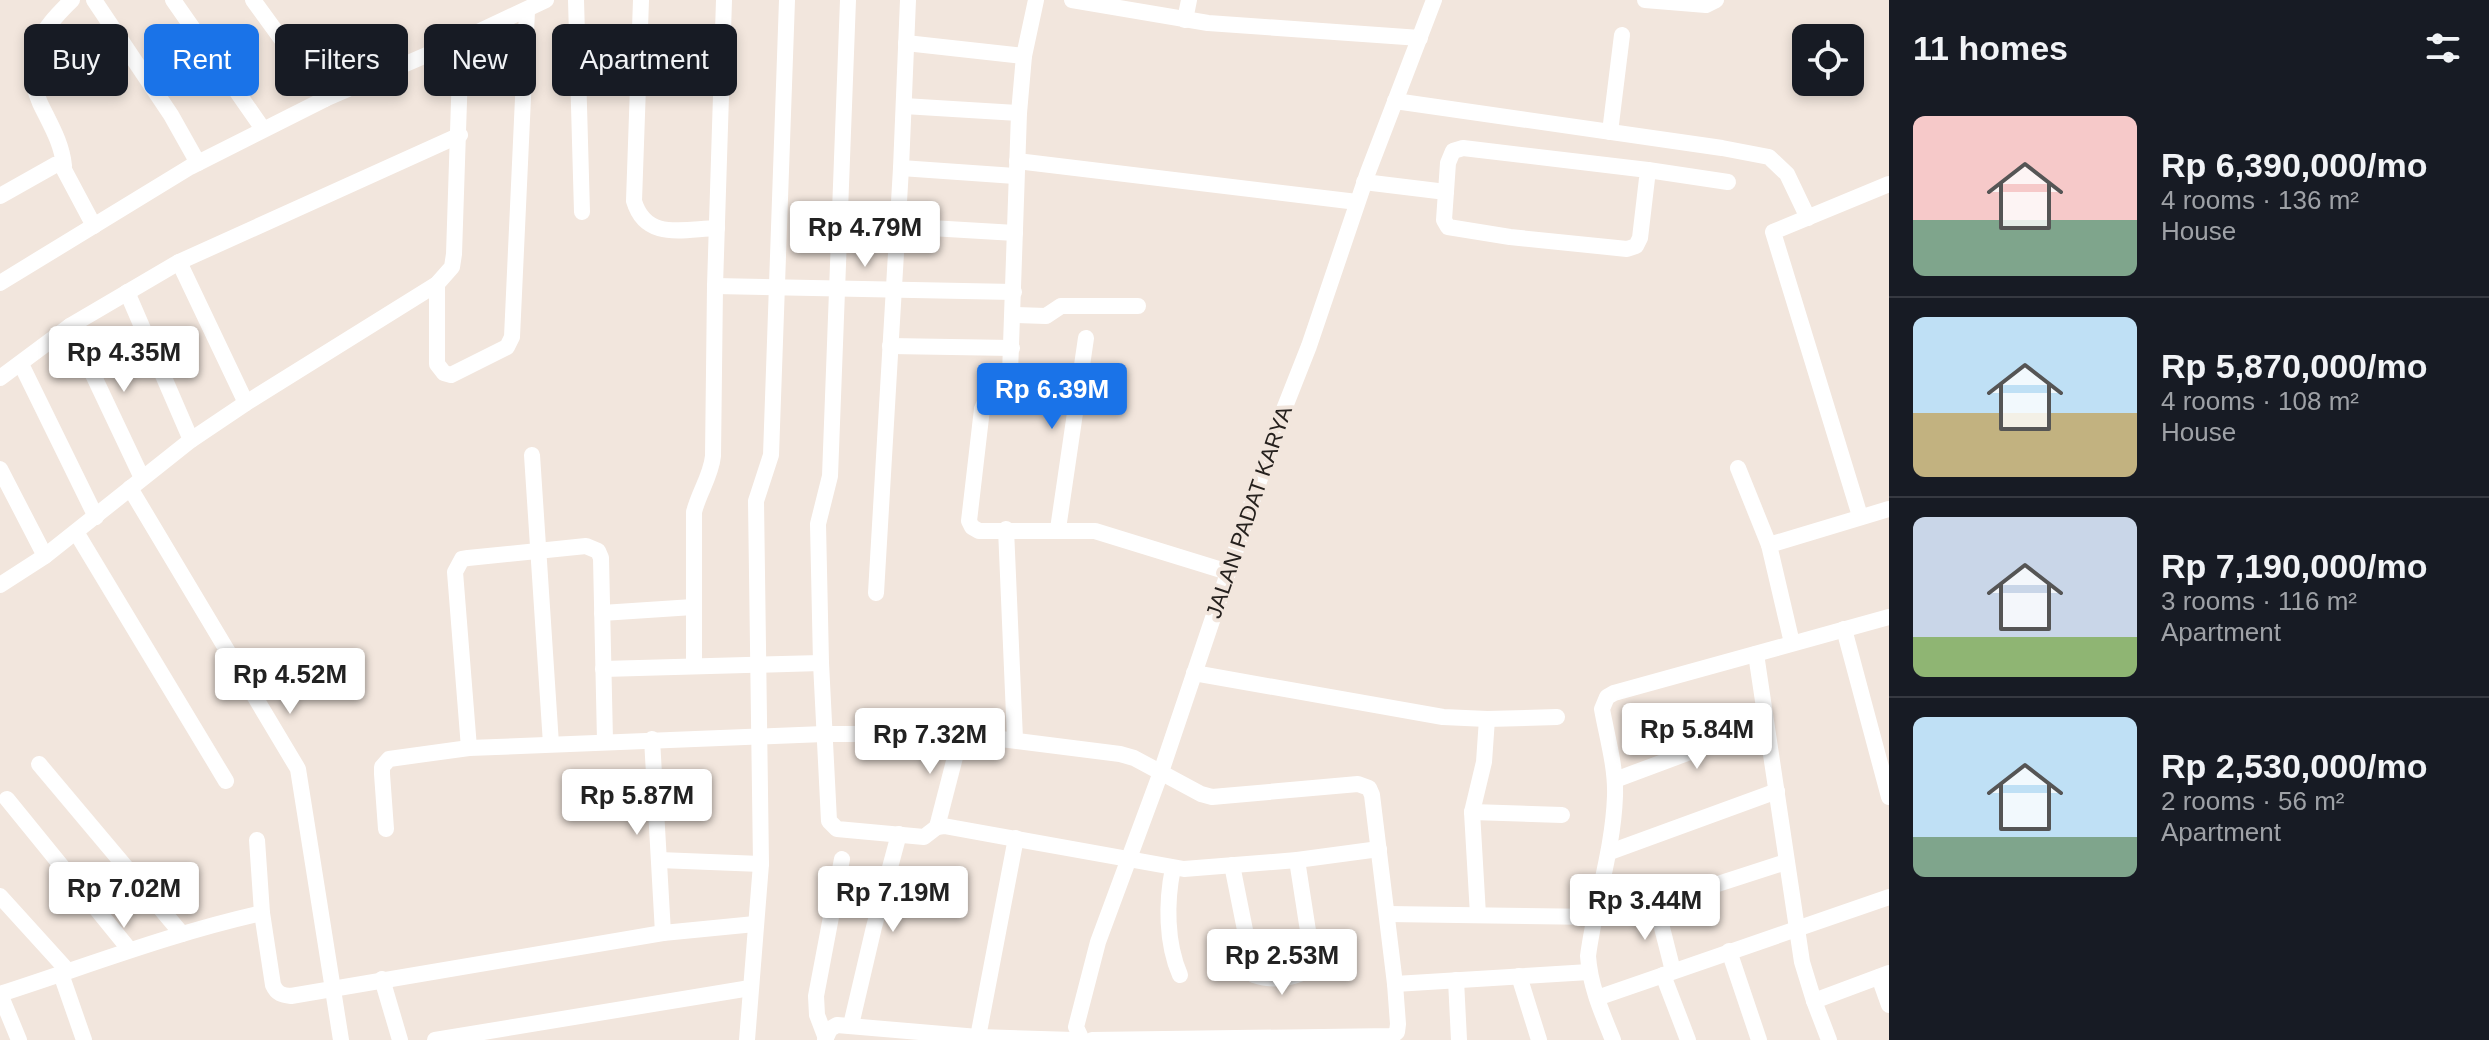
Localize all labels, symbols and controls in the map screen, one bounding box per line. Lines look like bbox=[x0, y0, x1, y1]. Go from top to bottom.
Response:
chip: Buy bbox=[24, 24, 128, 96]
chip: Rent bbox=[144, 24, 259, 96]
chip: Filters bbox=[275, 24, 408, 96]
chip: New bbox=[424, 24, 536, 96]
chip: Apartment bbox=[552, 24, 737, 96]
map controls bbox=[1792, 24, 1864, 96]
button: locate bbox=[1792, 24, 1864, 96]
icon: filters bbox=[2421, 26, 2465, 70]
text: 11 homes bbox=[1913, 29, 2068, 67]
text: Rp 6,390,000/mo bbox=[2161, 146, 2427, 184]
icon: home bbox=[1977, 148, 2073, 244]
text: 4 rooms · 136 m² bbox=[2161, 185, 2359, 215]
pin: Rp 4.79M bbox=[782, 201, 948, 269]
text: Rp 4.79M bbox=[808, 212, 922, 242]
text: House bbox=[2161, 216, 2236, 246]
pin: Rp 4.35M bbox=[41, 326, 207, 394]
text: Rp 4.35M bbox=[67, 337, 181, 367]
text: Rp 5,870,000/mo bbox=[2161, 347, 2427, 385]
icon: home bbox=[1977, 349, 2073, 445]
pin: Rp 6.39M bbox=[969, 363, 1135, 431]
text: Rp 6.39M bbox=[995, 374, 1109, 404]
text: 4 rooms · 108 m² bbox=[2161, 386, 2359, 416]
street label: JALAN PADAT KARYA bbox=[1201, 402, 1297, 621]
text: House bbox=[2161, 417, 2236, 447]
text: Rp 7,190,000/mo bbox=[2161, 547, 2427, 585]
icon: home bbox=[1977, 549, 2073, 645]
text: 3 rooms · 116 m² bbox=[2161, 586, 2357, 616]
text: Apartment bbox=[2161, 617, 2281, 647]
pin: Rp 4.52M bbox=[207, 648, 373, 716]
text: Rp 4.52M bbox=[233, 659, 347, 689]
pin: Rp 5.84M bbox=[1614, 703, 1780, 771]
pin: Rp 7.32M bbox=[847, 708, 1013, 776]
text: Rp 5.84M bbox=[1640, 714, 1754, 744]
text: Rp 7.32M bbox=[873, 719, 987, 749]
text: Rp 2,530,000/mo bbox=[2161, 747, 2427, 785]
icon: home bbox=[1977, 749, 2073, 845]
pin: Rp 5.87M bbox=[554, 769, 720, 837]
text: Rp 5.87M bbox=[580, 780, 694, 810]
text: 2 rooms · 56 m² bbox=[2161, 786, 2345, 816]
text: Apartment bbox=[2161, 817, 2281, 847]
pin: Rp 7.02M bbox=[41, 862, 207, 930]
pin: Rp 7.19M bbox=[810, 866, 976, 934]
text: Rp 7.02M bbox=[67, 873, 181, 903]
pin: Rp 3.44M bbox=[1562, 874, 1728, 942]
text: Rp 7.19M bbox=[836, 877, 950, 907]
text: Rp 3.44M bbox=[1588, 885, 1702, 915]
pin: Rp 2.53M bbox=[1199, 929, 1365, 997]
text: Rp 2.53M bbox=[1225, 940, 1339, 970]

